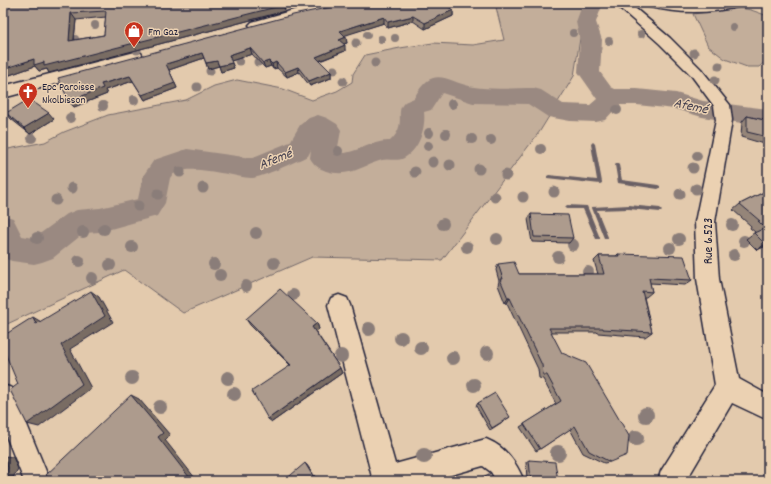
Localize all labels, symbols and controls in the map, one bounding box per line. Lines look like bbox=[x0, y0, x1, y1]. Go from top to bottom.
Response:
shop icon: Fm Gaz bbox=[123, 20, 145, 48]
place label: Fm Gaz bbox=[148, 25, 179, 41]
place label: Epc Paroisse Nkolbisson bbox=[42, 80, 94, 109]
church icon: Epc Paroisse Nkolbisson bbox=[17, 81, 39, 109]
water label: Afemé bbox=[672, 94, 711, 121]
water label: Afemé bbox=[256, 143, 297, 176]
street label: Rue 6.523 bbox=[700, 218, 719, 264]

